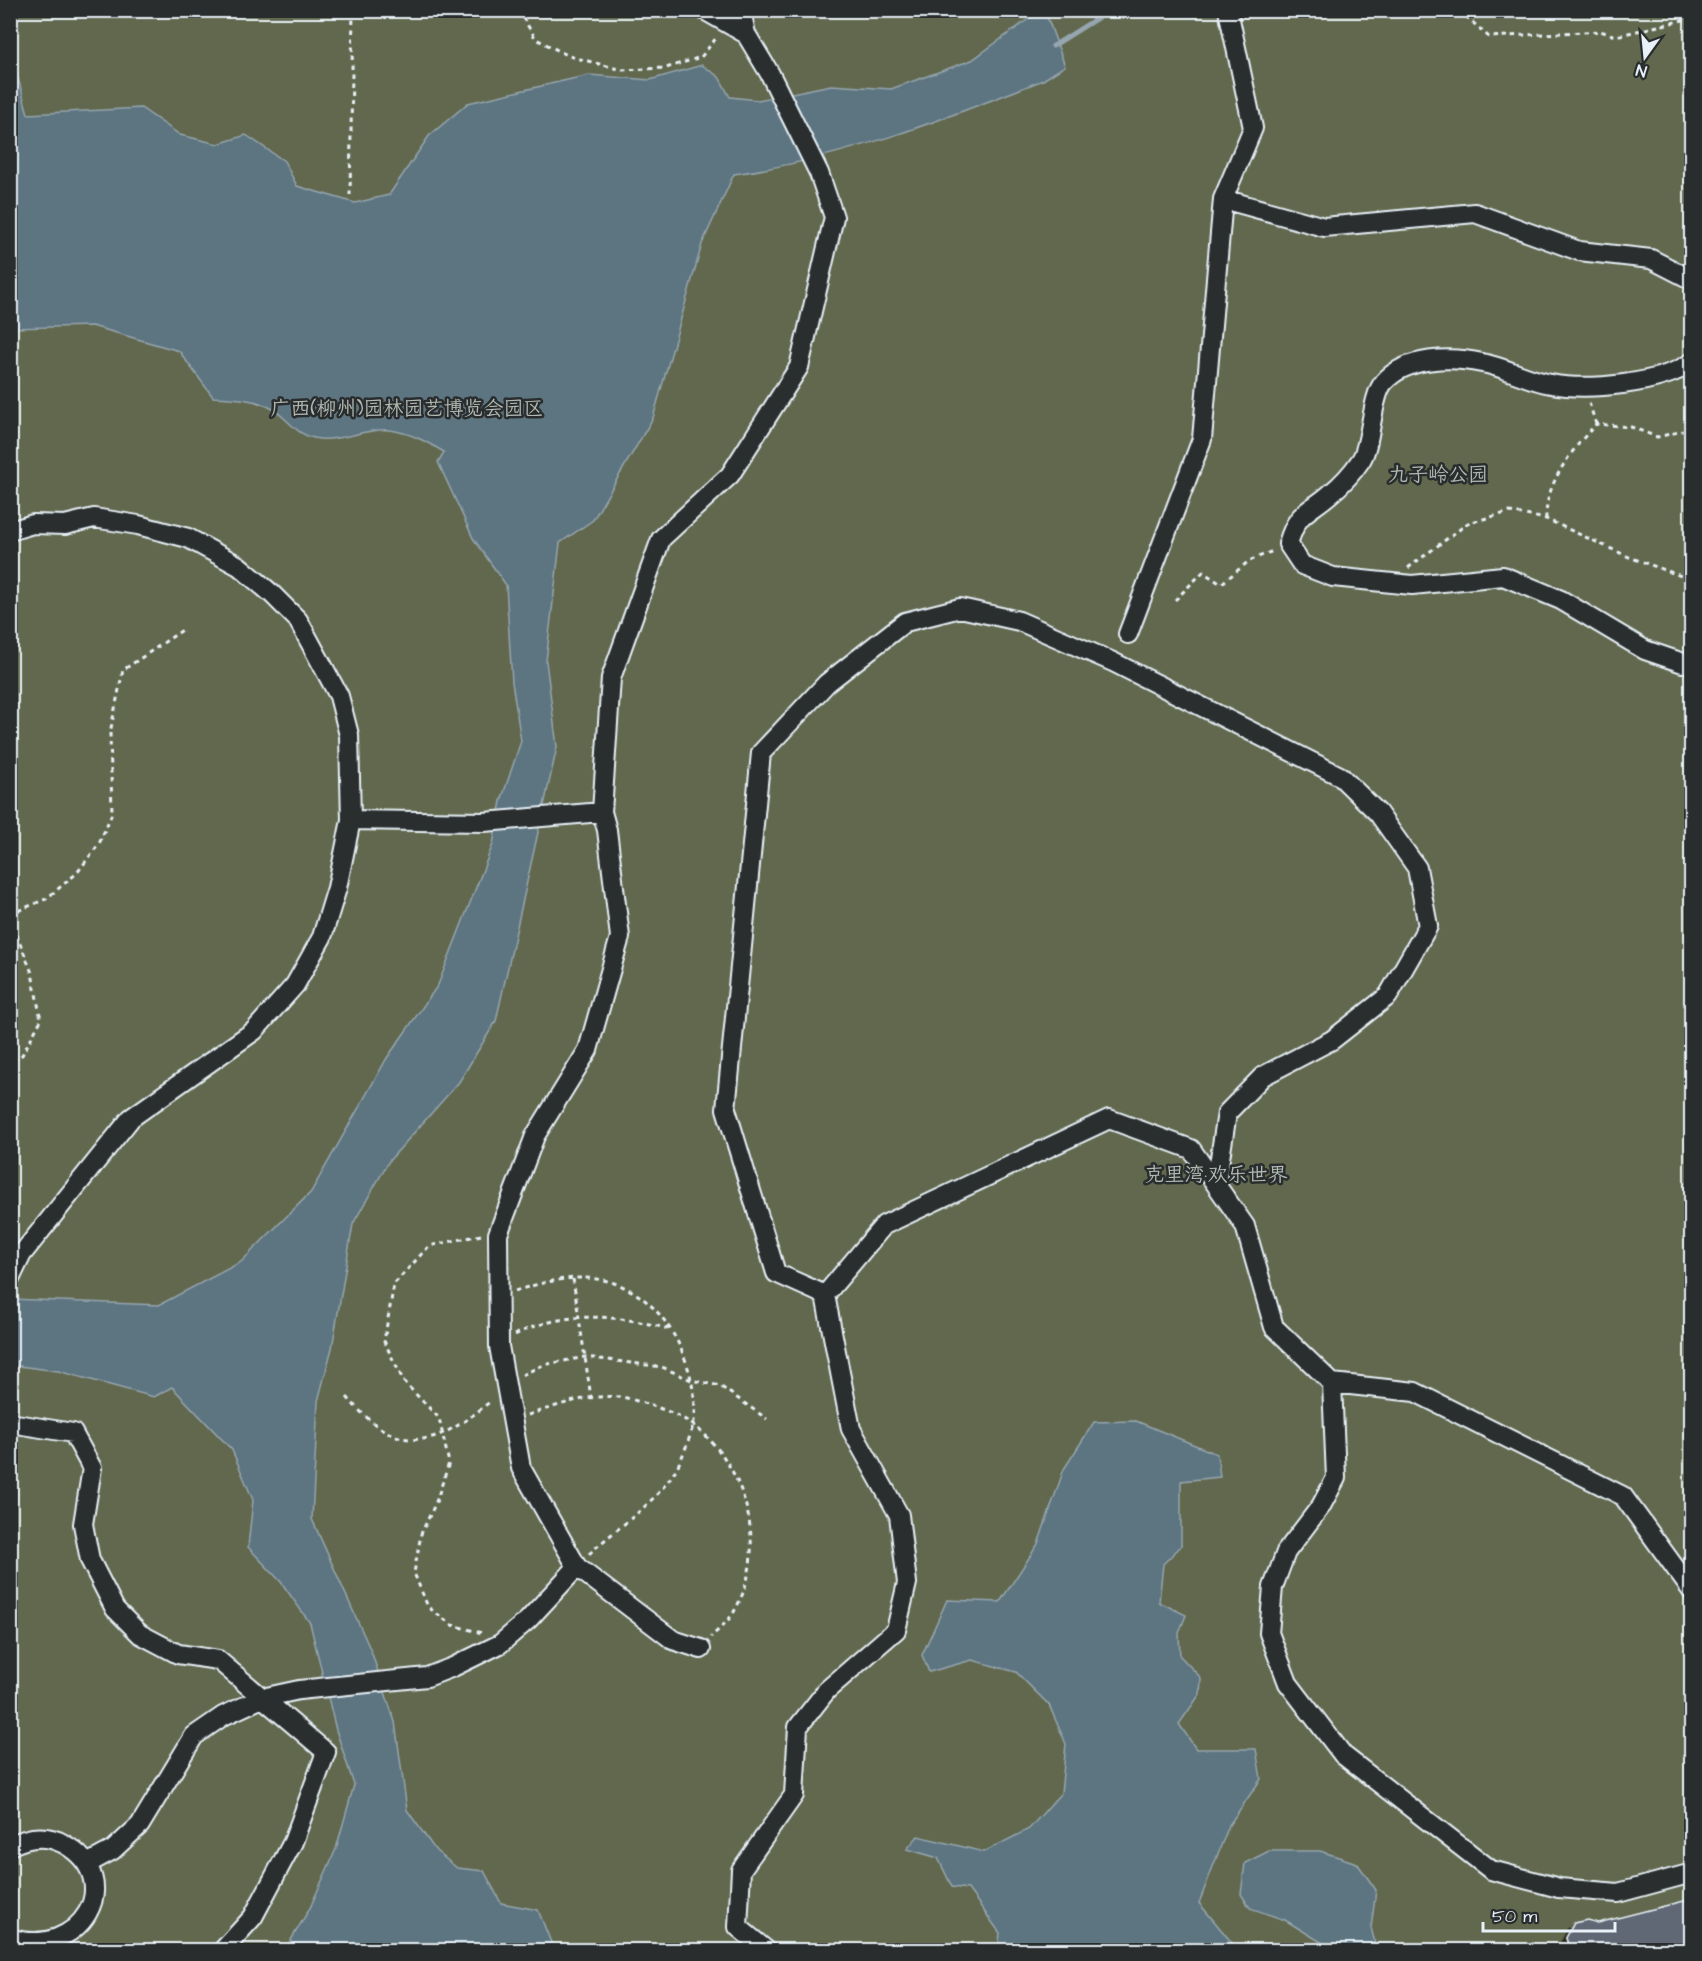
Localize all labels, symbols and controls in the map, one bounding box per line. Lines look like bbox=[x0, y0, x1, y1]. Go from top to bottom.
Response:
north arrow bbox=[1615, 27, 1675, 87]
text: N bbox=[1634, 59, 1649, 82]
park label: 广西(柳州)园林园艺博览会园区 bbox=[271, 395, 544, 423]
park label: 九子岭公园 bbox=[1388, 461, 1488, 489]
park label: 克里湾·欢乐世界 bbox=[1145, 1161, 1287, 1189]
scale bar bbox=[1483, 1895, 1615, 1933]
text: 50 m bbox=[1492, 1904, 1537, 1929]

